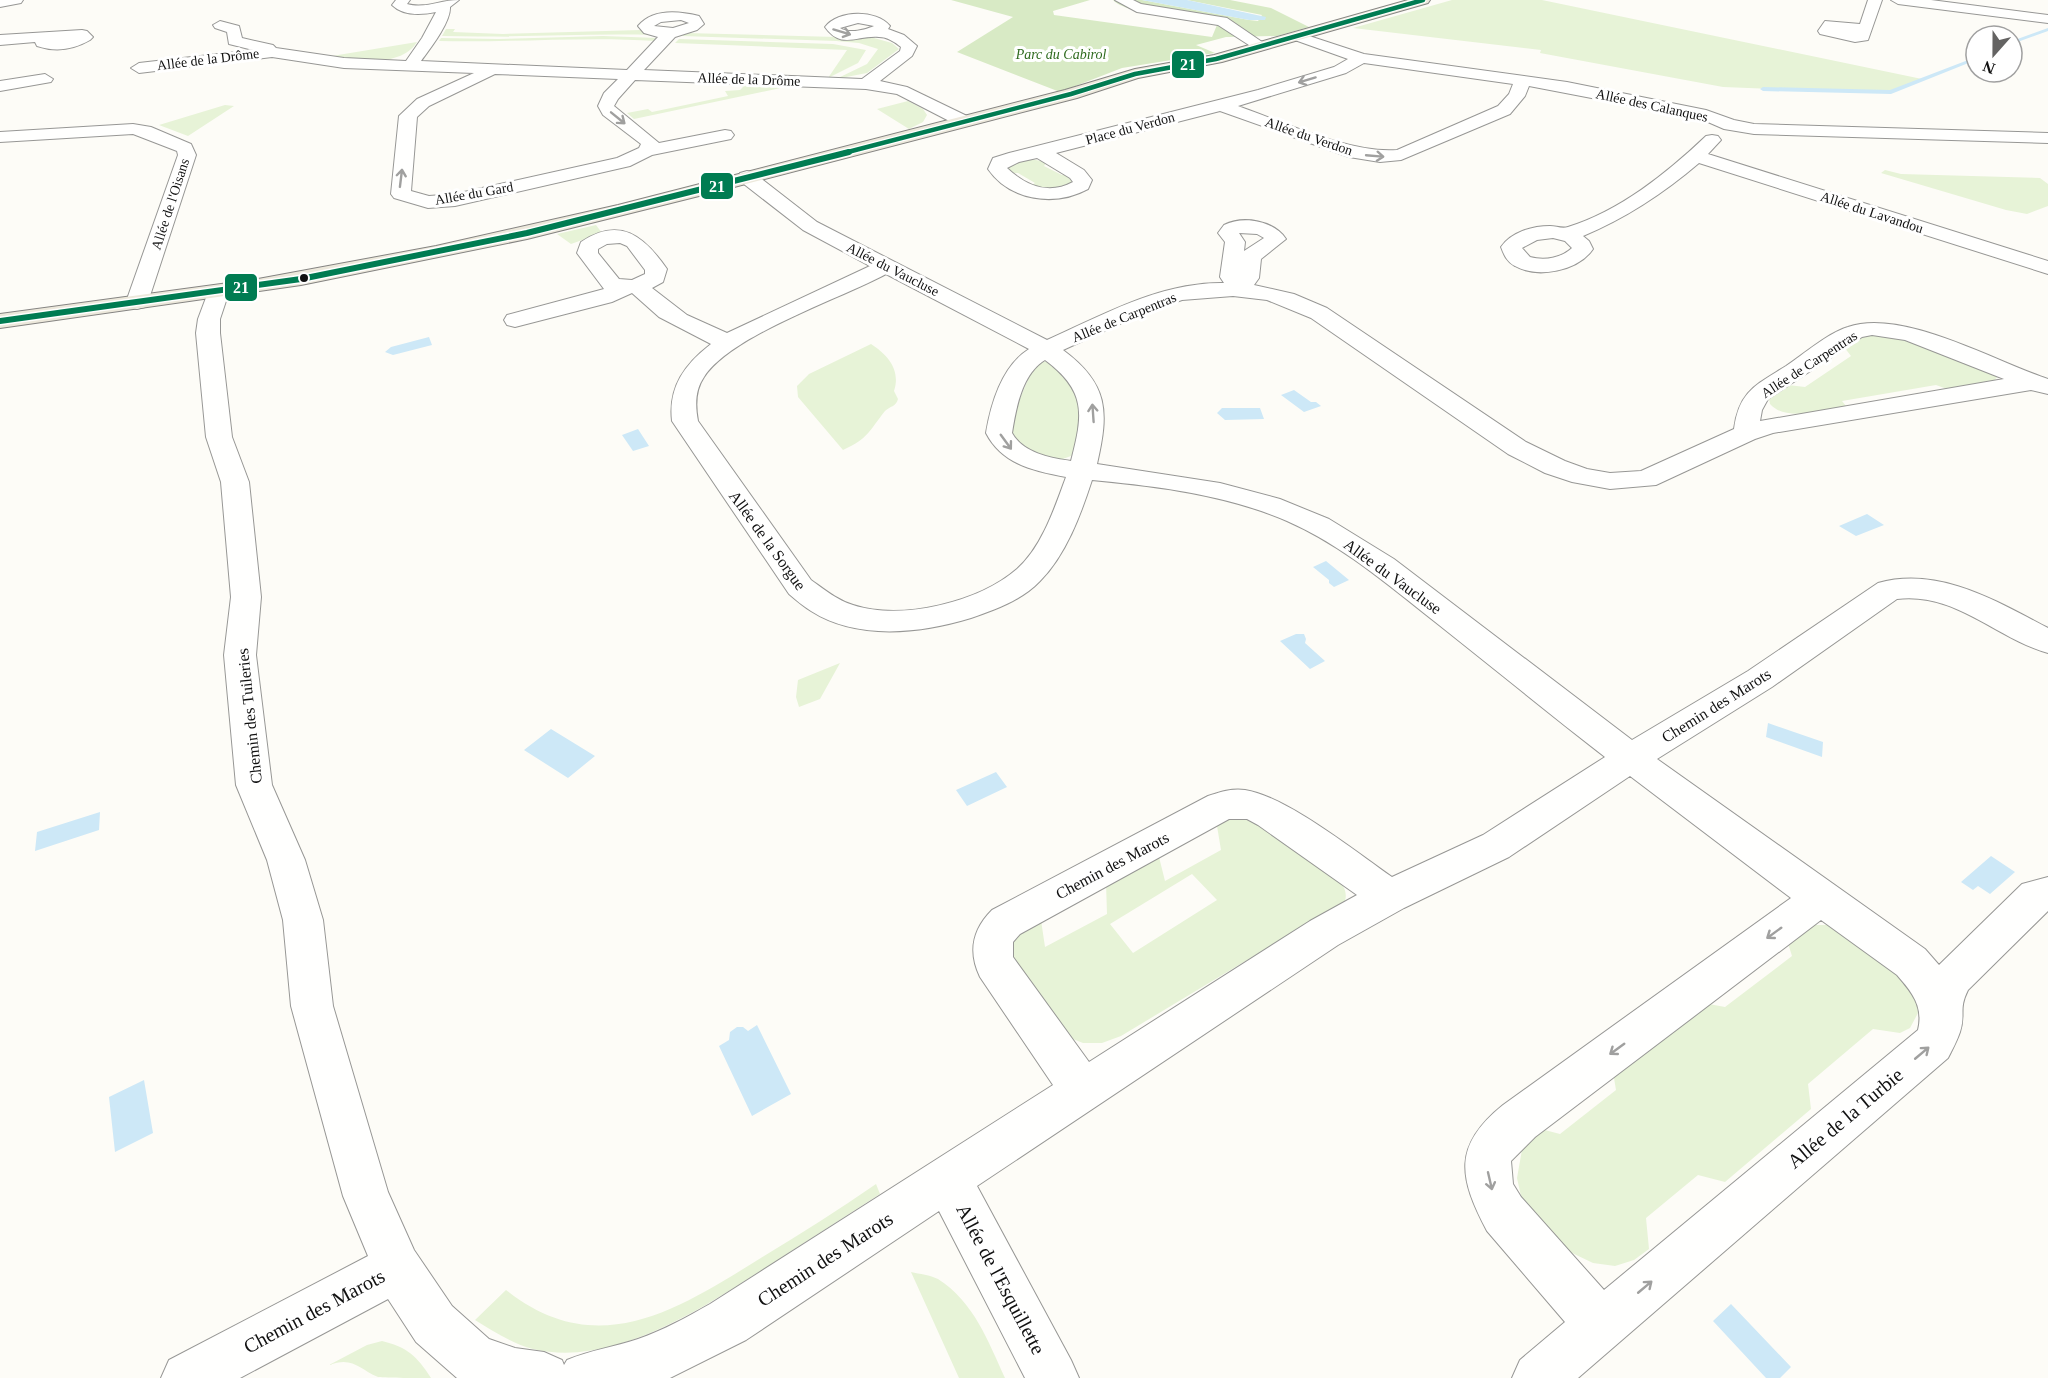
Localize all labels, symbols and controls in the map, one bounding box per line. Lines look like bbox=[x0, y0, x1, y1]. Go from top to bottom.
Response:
north arrow bbox=[1964, 24, 2024, 84]
one-way arrow bbox=[832, 28, 851, 39]
street label: Allée de la Drôme bbox=[156, 46, 260, 73]
park label: Parc du Cabirol bbox=[1015, 47, 1106, 62]
line badge: 21 bbox=[1171, 50, 1205, 79]
text: 21 bbox=[1180, 56, 1196, 73]
text: N bbox=[1980, 57, 1997, 78]
street label: Allée de la Drôme bbox=[697, 70, 801, 89]
one-way arrow bbox=[1298, 75, 1317, 86]
street label: Allée des Calanques bbox=[1594, 86, 1709, 125]
street label: Place du Verdon bbox=[1084, 109, 1176, 148]
one-way arrow bbox=[609, 112, 625, 125]
street label: Allée du Verdon bbox=[1263, 114, 1355, 158]
one-way arrow bbox=[1365, 151, 1385, 162]
street label: Allée de l'Oisans bbox=[149, 157, 192, 252]
one-way arrow bbox=[395, 168, 406, 188]
line badge: 21 bbox=[700, 172, 734, 200]
text: 21 bbox=[709, 178, 725, 195]
street label: Allée du Gard bbox=[434, 179, 514, 208]
street label: Allée du Lavandou bbox=[1819, 189, 1925, 236]
street label: Allée du Vaucluse bbox=[844, 240, 941, 299]
unlabelled marker bbox=[298, 272, 310, 284]
line badge: 21 bbox=[224, 273, 258, 302]
text: 21 bbox=[233, 279, 249, 296]
street label: Allée de Carpentras bbox=[1070, 290, 1179, 345]
street label: Allée de Carpentras bbox=[1759, 328, 1860, 401]
one-way arrow bbox=[1087, 403, 1098, 423]
one-way arrow bbox=[999, 434, 1012, 450]
street label: Allée de la Sorgue bbox=[725, 487, 809, 594]
street label: Allée du Vaucluse bbox=[1341, 535, 1445, 617]
street label: Chemin des Tuileries bbox=[234, 647, 265, 784]
street label: Chemin des Marots bbox=[1659, 665, 1774, 746]
street label: Chemin des Marots bbox=[1053, 829, 1172, 902]
one-way arrow bbox=[1766, 926, 1782, 939]
one-way arrow bbox=[1609, 1042, 1625, 1055]
one-way arrow bbox=[1914, 1046, 1929, 1060]
street label: Allée de la Turbie bbox=[1783, 1063, 1907, 1173]
one-way arrow bbox=[1484, 1171, 1496, 1190]
street label: Allée de l'Esquillette bbox=[951, 1200, 1050, 1358]
street label: Chemin des Marots bbox=[753, 1207, 897, 1311]
street label: Chemin des Marots bbox=[240, 1264, 389, 1357]
one-way arrow bbox=[1637, 1280, 1653, 1293]

